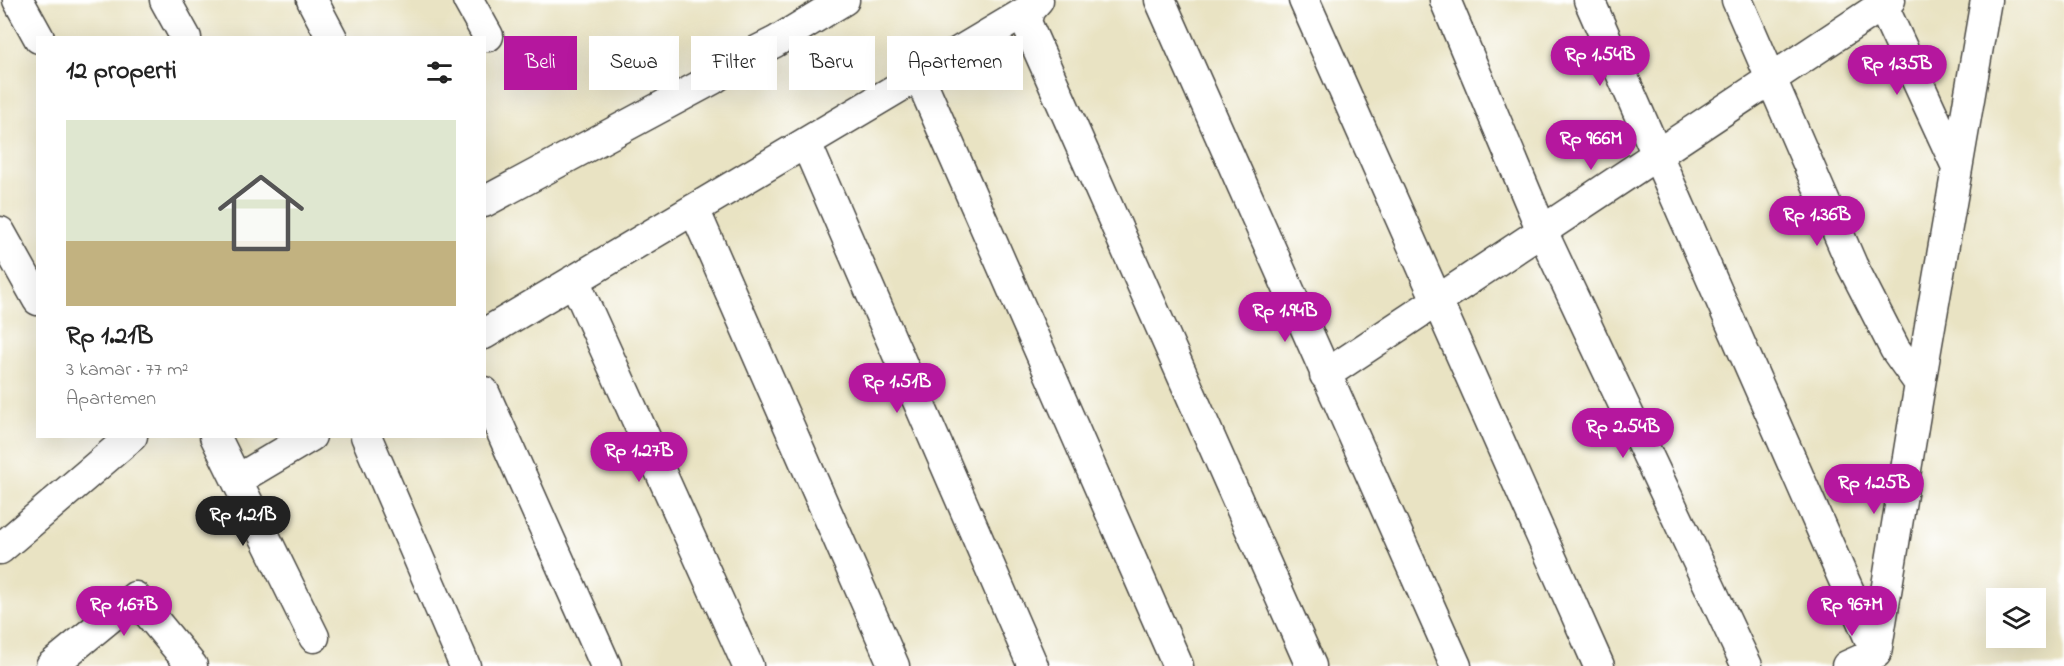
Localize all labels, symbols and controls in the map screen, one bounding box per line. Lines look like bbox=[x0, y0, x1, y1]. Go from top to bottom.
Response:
chip: Beli bbox=[504, 36, 577, 90]
chip: Sewa bbox=[589, 36, 679, 90]
chip: Filter bbox=[691, 36, 777, 90]
chip: Baru bbox=[789, 36, 875, 90]
chip: Apartemen bbox=[887, 36, 1023, 90]
pin: Rp 1.54B bbox=[1538, 36, 1662, 87]
text: Rp 1.54B bbox=[1565, 41, 1635, 70]
pin: Rp 1.35B bbox=[1835, 45, 1959, 96]
text: Rp 1.35B bbox=[1862, 50, 1932, 79]
text: 12 properti bbox=[66, 53, 177, 91]
icon: filters bbox=[423, 56, 456, 89]
pin: Rp 966M bbox=[1536, 120, 1646, 171]
text: Rp 966M bbox=[1560, 125, 1622, 154]
icon: home bbox=[207, 159, 315, 267]
pin: Rp 1.36B bbox=[1755, 196, 1879, 247]
text: Rp 1.36B bbox=[1783, 201, 1851, 230]
pin: Rp 1.94B bbox=[1223, 292, 1347, 343]
text: Rp 1.94B bbox=[1252, 297, 1318, 326]
text: Rp 1.21B bbox=[66, 318, 153, 356]
text: 3 kamar · 77 m² bbox=[66, 356, 189, 385]
pin: Rp 1.51B bbox=[835, 363, 959, 414]
text: Rp 1.51B bbox=[863, 368, 931, 397]
text: Apartemen bbox=[66, 385, 156, 414]
pin: Rp 2.54B bbox=[1561, 408, 1685, 459]
text: Rp 2.54B bbox=[1586, 413, 1660, 442]
pin: Rp 1.27B bbox=[577, 432, 701, 483]
text: Rp 1.27B bbox=[604, 437, 674, 466]
pin: Rp 1.25B bbox=[1812, 464, 1936, 515]
text: Rp 1.25B bbox=[1838, 469, 1910, 498]
pin: Rp 1.21B bbox=[181, 496, 305, 547]
text: Rp 1.21B bbox=[209, 501, 277, 530]
pin: Rp 1.67B bbox=[62, 586, 186, 637]
pin: Rp 967M bbox=[1797, 586, 1907, 637]
map controls bbox=[1986, 588, 2046, 648]
button: layers bbox=[1986, 588, 2046, 648]
text: Rp 1.67B bbox=[90, 591, 158, 620]
text: Rp 967M bbox=[1821, 591, 1883, 620]

